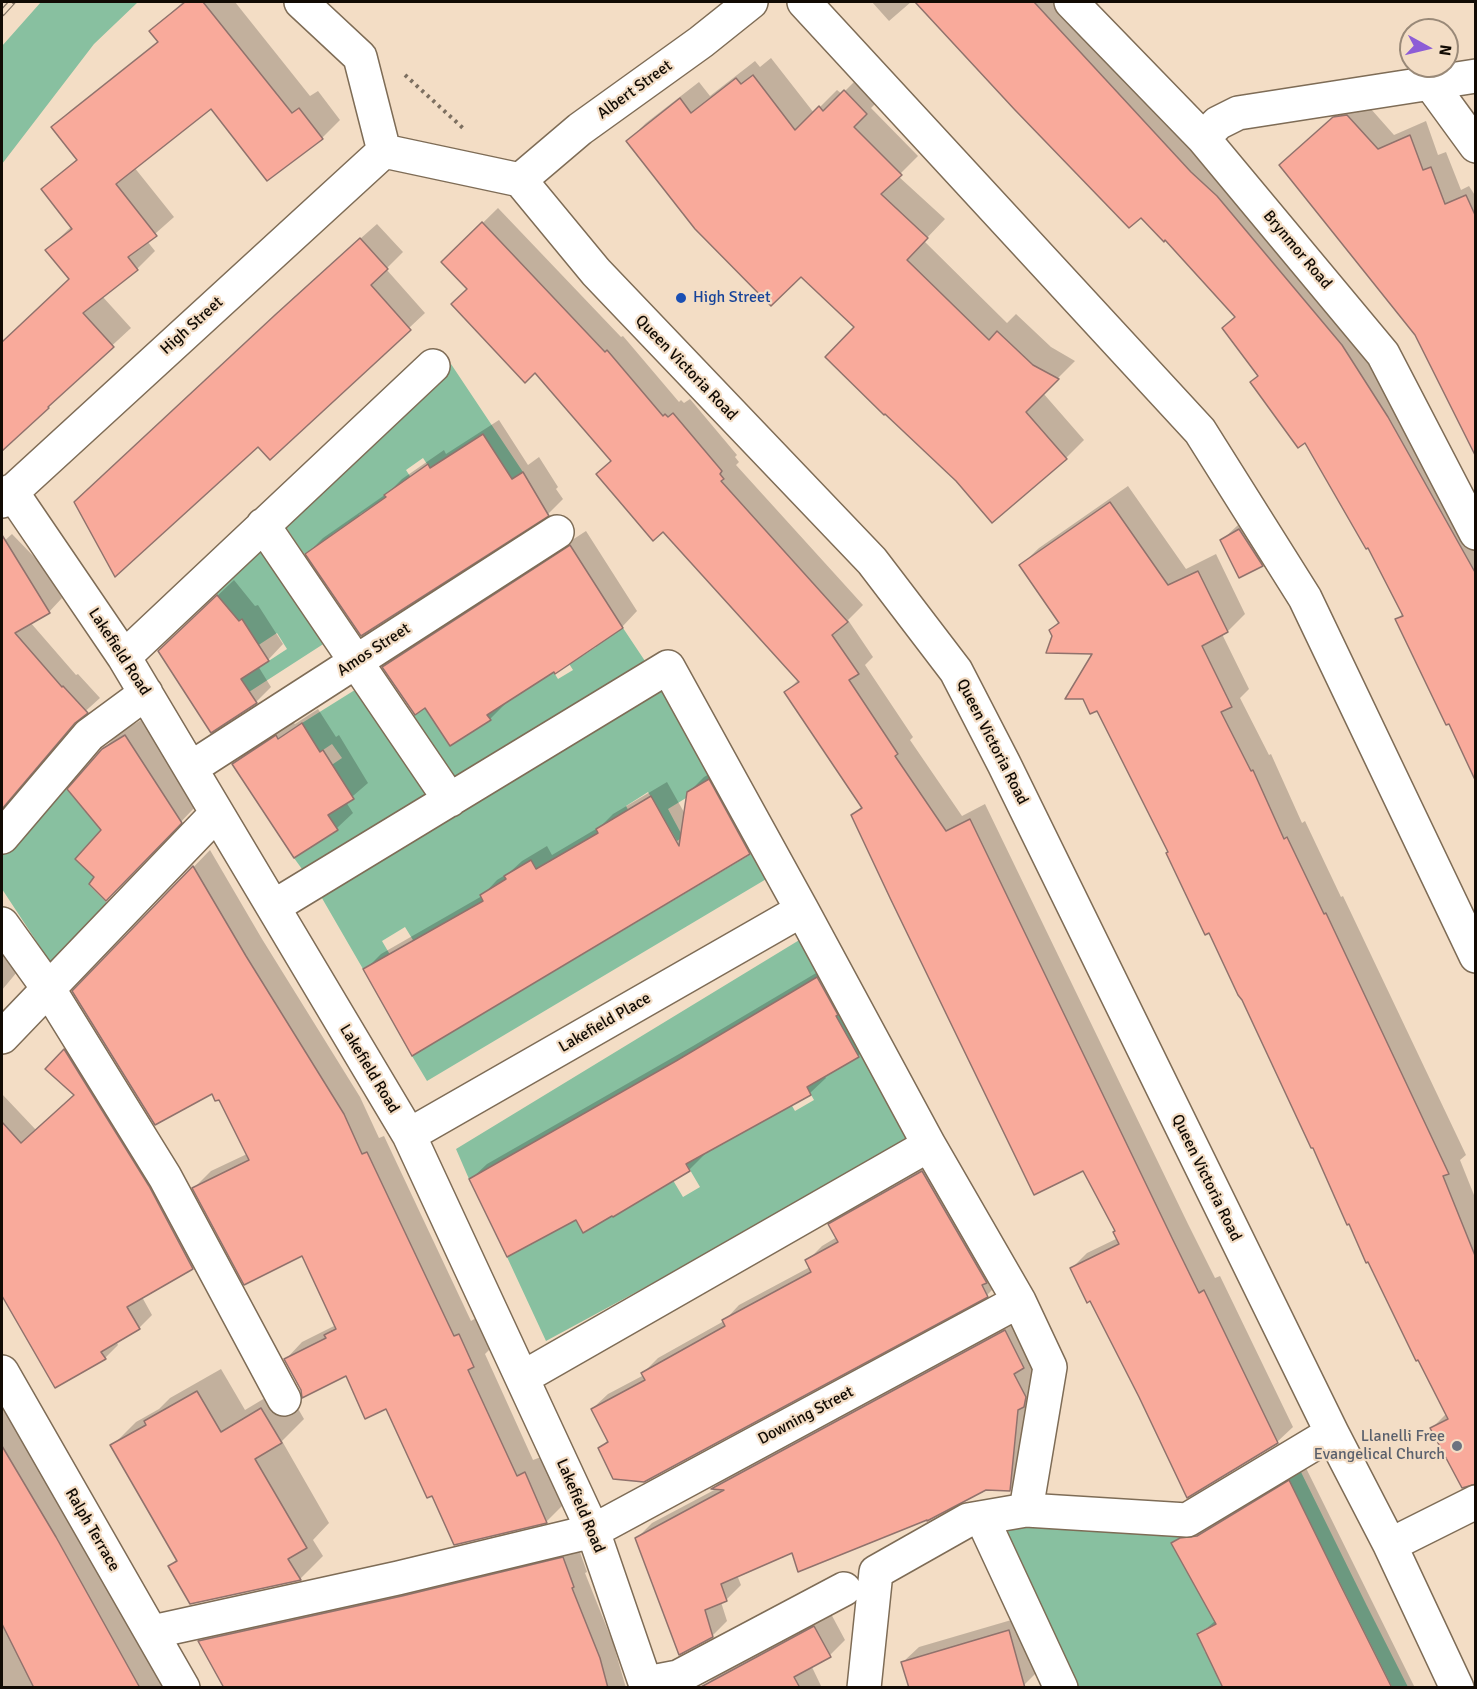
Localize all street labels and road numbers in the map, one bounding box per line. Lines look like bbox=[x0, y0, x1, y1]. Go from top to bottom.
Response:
street label: Albert Street bbox=[594, 56, 676, 124]
street label: Brynmor Road bbox=[1259, 207, 1335, 293]
street label: High Street bbox=[157, 293, 227, 359]
street label: Queen Victoria Road bbox=[631, 311, 741, 425]
street label: Lakefield Road bbox=[84, 605, 154, 699]
street label: Amos Street bbox=[334, 619, 414, 681]
street label: Queen Victoria Road bbox=[952, 676, 1032, 808]
street label: Lakefield Place bbox=[555, 989, 655, 1057]
street label: Lakefield Road bbox=[335, 1021, 403, 1117]
street label: Queen Victoria Road bbox=[1167, 1111, 1245, 1245]
street label: Downing Street bbox=[755, 1383, 857, 1449]
street label: Lakefield Road bbox=[552, 1456, 608, 1556]
street label: Ralph Terrace bbox=[61, 1485, 123, 1575]

